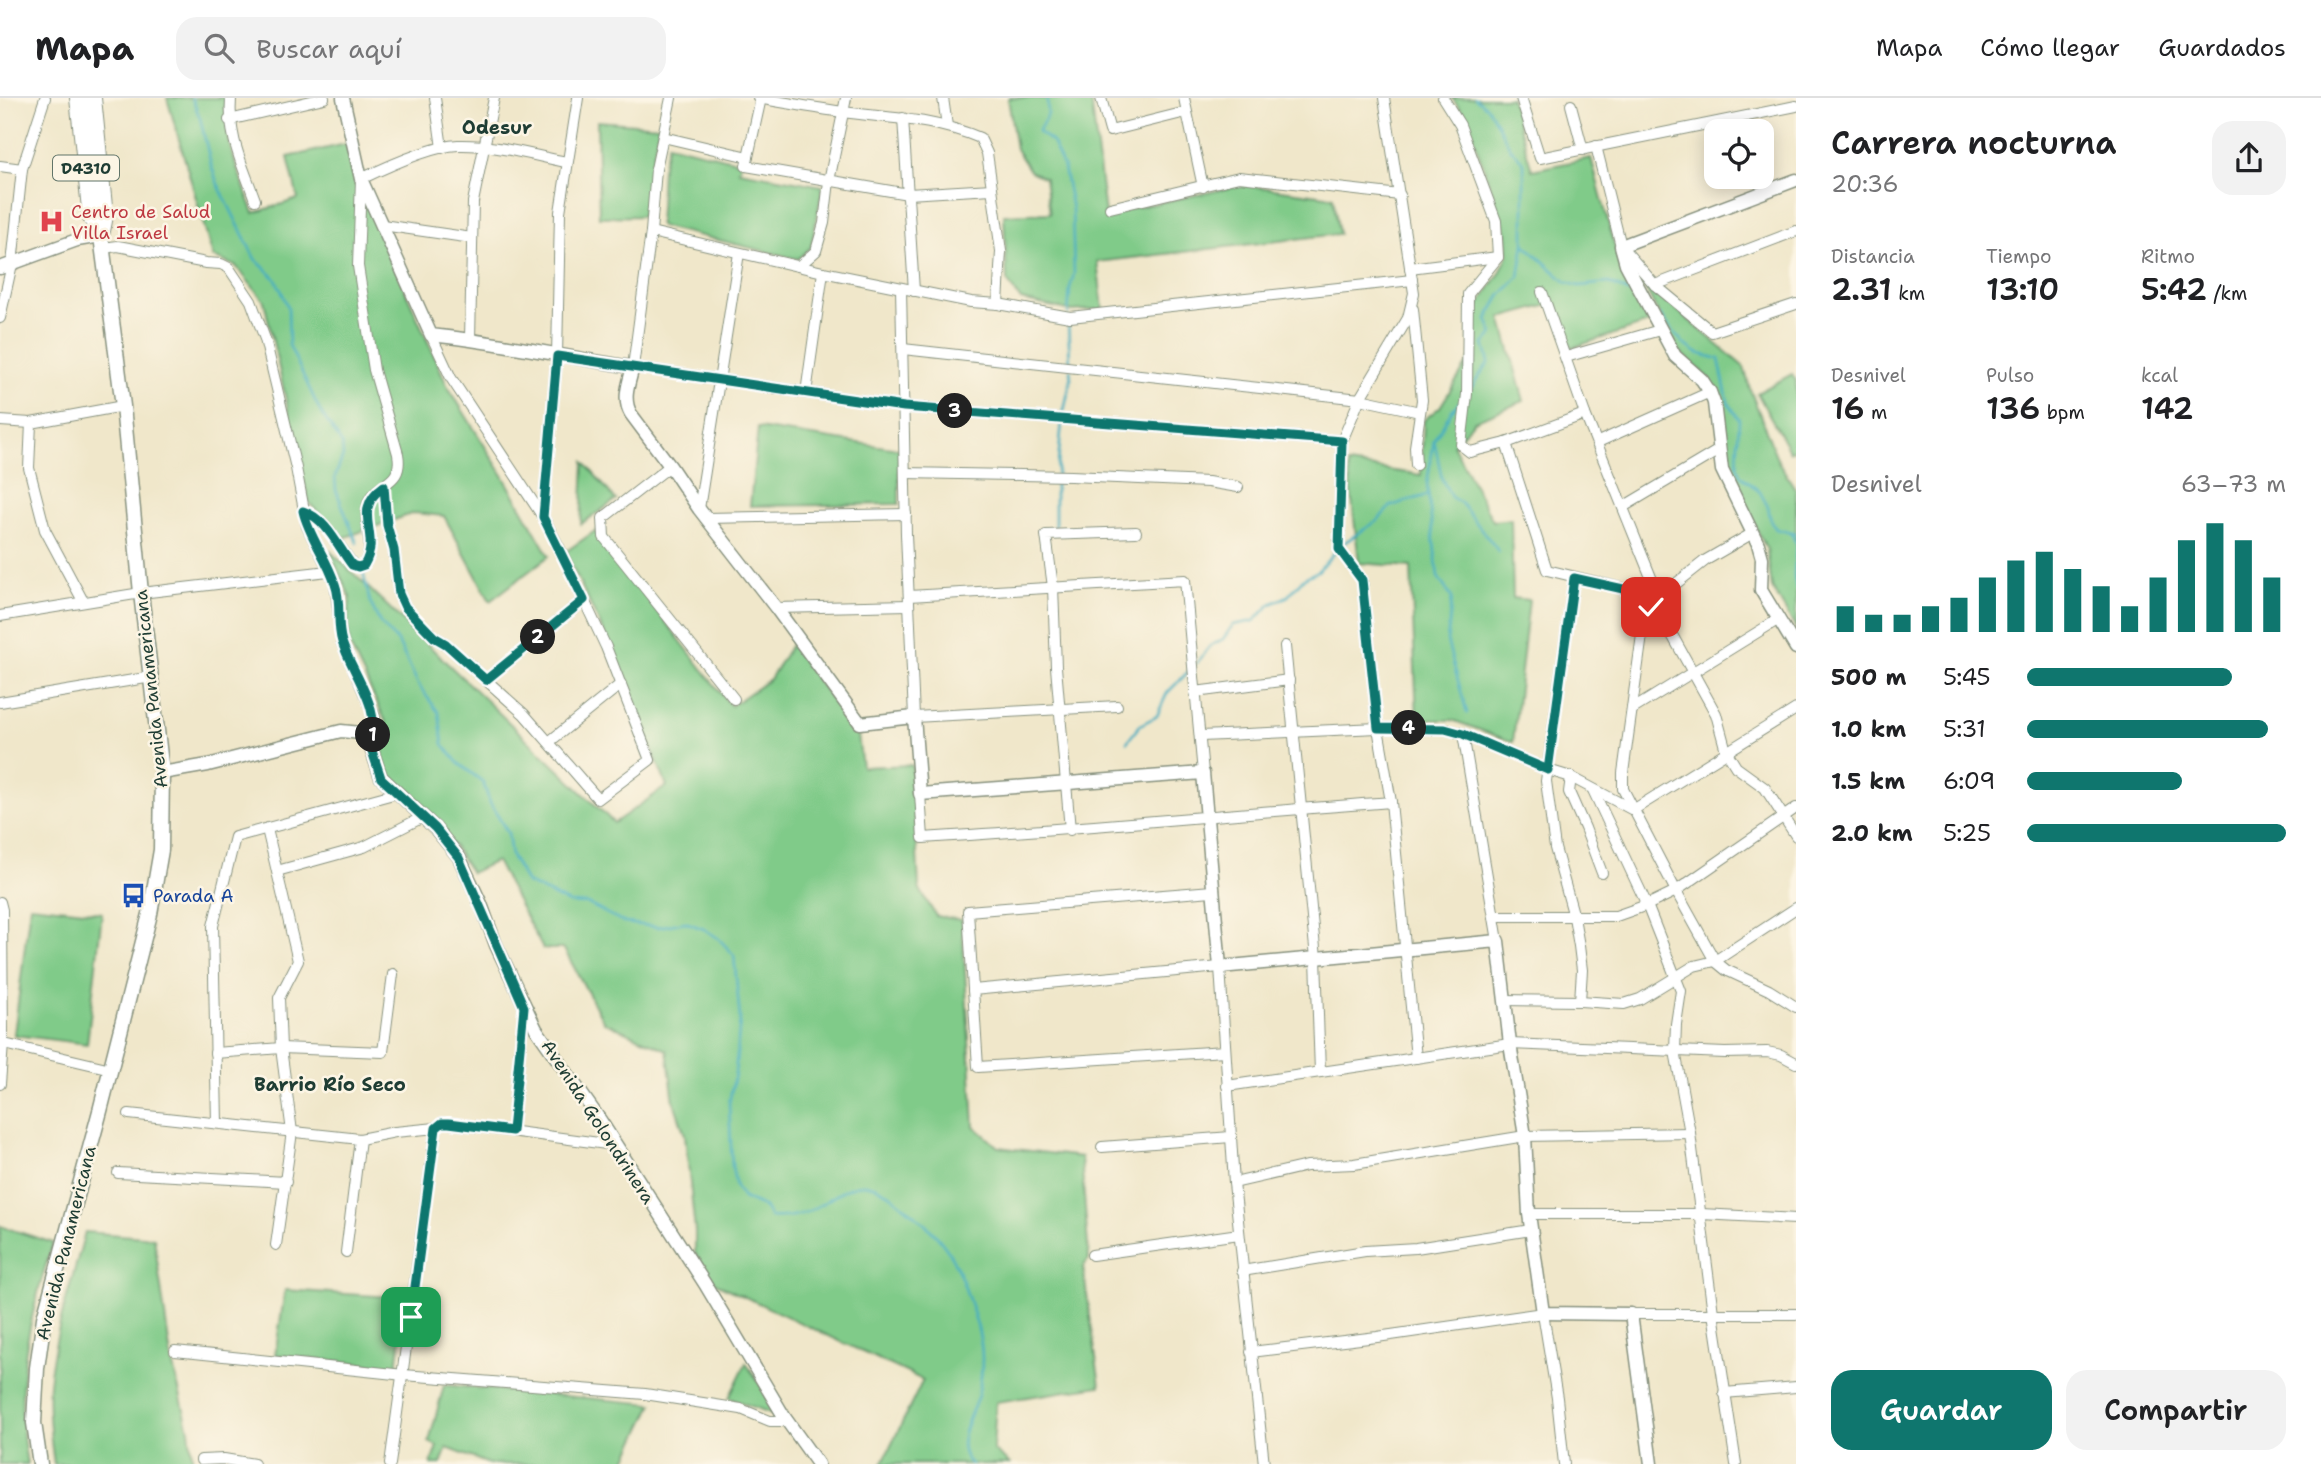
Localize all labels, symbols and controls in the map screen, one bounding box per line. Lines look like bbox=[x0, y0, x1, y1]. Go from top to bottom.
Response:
search box bbox=[176, 17, 666, 80]
text: Mapa bbox=[35, 26, 134, 71]
icon: search bbox=[200, 29, 238, 67]
text: Buscar aquí bbox=[256, 31, 402, 66]
text: Mapa bbox=[1876, 32, 1942, 64]
text: Cómo llegar bbox=[1980, 32, 2120, 64]
text: Guardados bbox=[2158, 32, 2286, 64]
district label: Odesur bbox=[462, 115, 532, 140]
map controls bbox=[1704, 119, 1774, 189]
button: locate bbox=[1704, 119, 1774, 189]
text: Carrera nocturna bbox=[1831, 121, 2116, 164]
button: share bbox=[2212, 121, 2286, 195]
road number: D4310 bbox=[53, 156, 119, 180]
text: 20:36 bbox=[1831, 169, 1899, 199]
place label: Centro de Salud Villa Israel bbox=[71, 200, 210, 245]
hospital icon: Centro de Salud Villa Israel bbox=[37, 208, 65, 236]
text: Distancia bbox=[1831, 244, 1915, 269]
text: Tiempo bbox=[1986, 244, 2052, 269]
text: Ritmo bbox=[2141, 244, 2195, 269]
text: 2.31 bbox=[1831, 269, 1892, 310]
text: 13:10 bbox=[1986, 269, 2059, 310]
text: 5:42 bbox=[2141, 269, 2207, 310]
text: km bbox=[1892, 281, 1925, 306]
text: /km bbox=[2207, 281, 2248, 306]
text: Desnivel bbox=[1831, 363, 1906, 388]
text: Pulso bbox=[1986, 363, 2034, 388]
text: kcal bbox=[2141, 363, 2178, 388]
text: 16 bbox=[1831, 388, 1864, 429]
text: 136 bbox=[1986, 388, 2040, 429]
text: 142 bbox=[2141, 388, 2194, 429]
pin: 3 bbox=[937, 394, 972, 428]
text: 3 bbox=[948, 398, 961, 423]
text: m bbox=[1864, 400, 1887, 425]
text: bpm bbox=[2040, 400, 2085, 425]
text: Desnivel bbox=[1831, 469, 1922, 499]
text: 63–73 m bbox=[2181, 469, 2286, 499]
pin bbox=[1621, 577, 1681, 637]
icon: check bbox=[1632, 588, 1670, 626]
street label: Avenida Panamericana bbox=[129, 589, 173, 789]
pin: 2 bbox=[520, 620, 556, 654]
text: 2 bbox=[531, 624, 544, 649]
text: 500 m bbox=[1831, 662, 1906, 692]
text: 5:45 bbox=[1943, 662, 1991, 692]
pin: 4 bbox=[1392, 710, 1426, 746]
text: 1.0 km bbox=[1831, 714, 1906, 744]
text: 5:31 bbox=[1943, 714, 1986, 744]
text: 4 bbox=[1402, 715, 1415, 740]
pin: 1 bbox=[356, 718, 390, 752]
text: 1 bbox=[368, 722, 377, 747]
text: 1.5 km bbox=[1831, 766, 1905, 796]
text: 6:09 bbox=[1943, 766, 1995, 796]
text: 2.0 km bbox=[1831, 818, 1913, 848]
text: 5:25 bbox=[1943, 818, 1991, 848]
bus stop icon: Parada A bbox=[119, 882, 147, 910]
place label: Parada A bbox=[153, 884, 234, 908]
street label: Avenida Golondrinera bbox=[536, 1035, 660, 1209]
district label: Barrio Río Seco bbox=[254, 1072, 406, 1097]
street label: Avenida Panamericana bbox=[30, 1143, 102, 1343]
pin bbox=[381, 1287, 441, 1347]
icon: arrive bbox=[392, 1298, 430, 1336]
button: Guardar bbox=[1831, 1370, 2052, 1450]
button: Compartir bbox=[2066, 1370, 2286, 1450]

